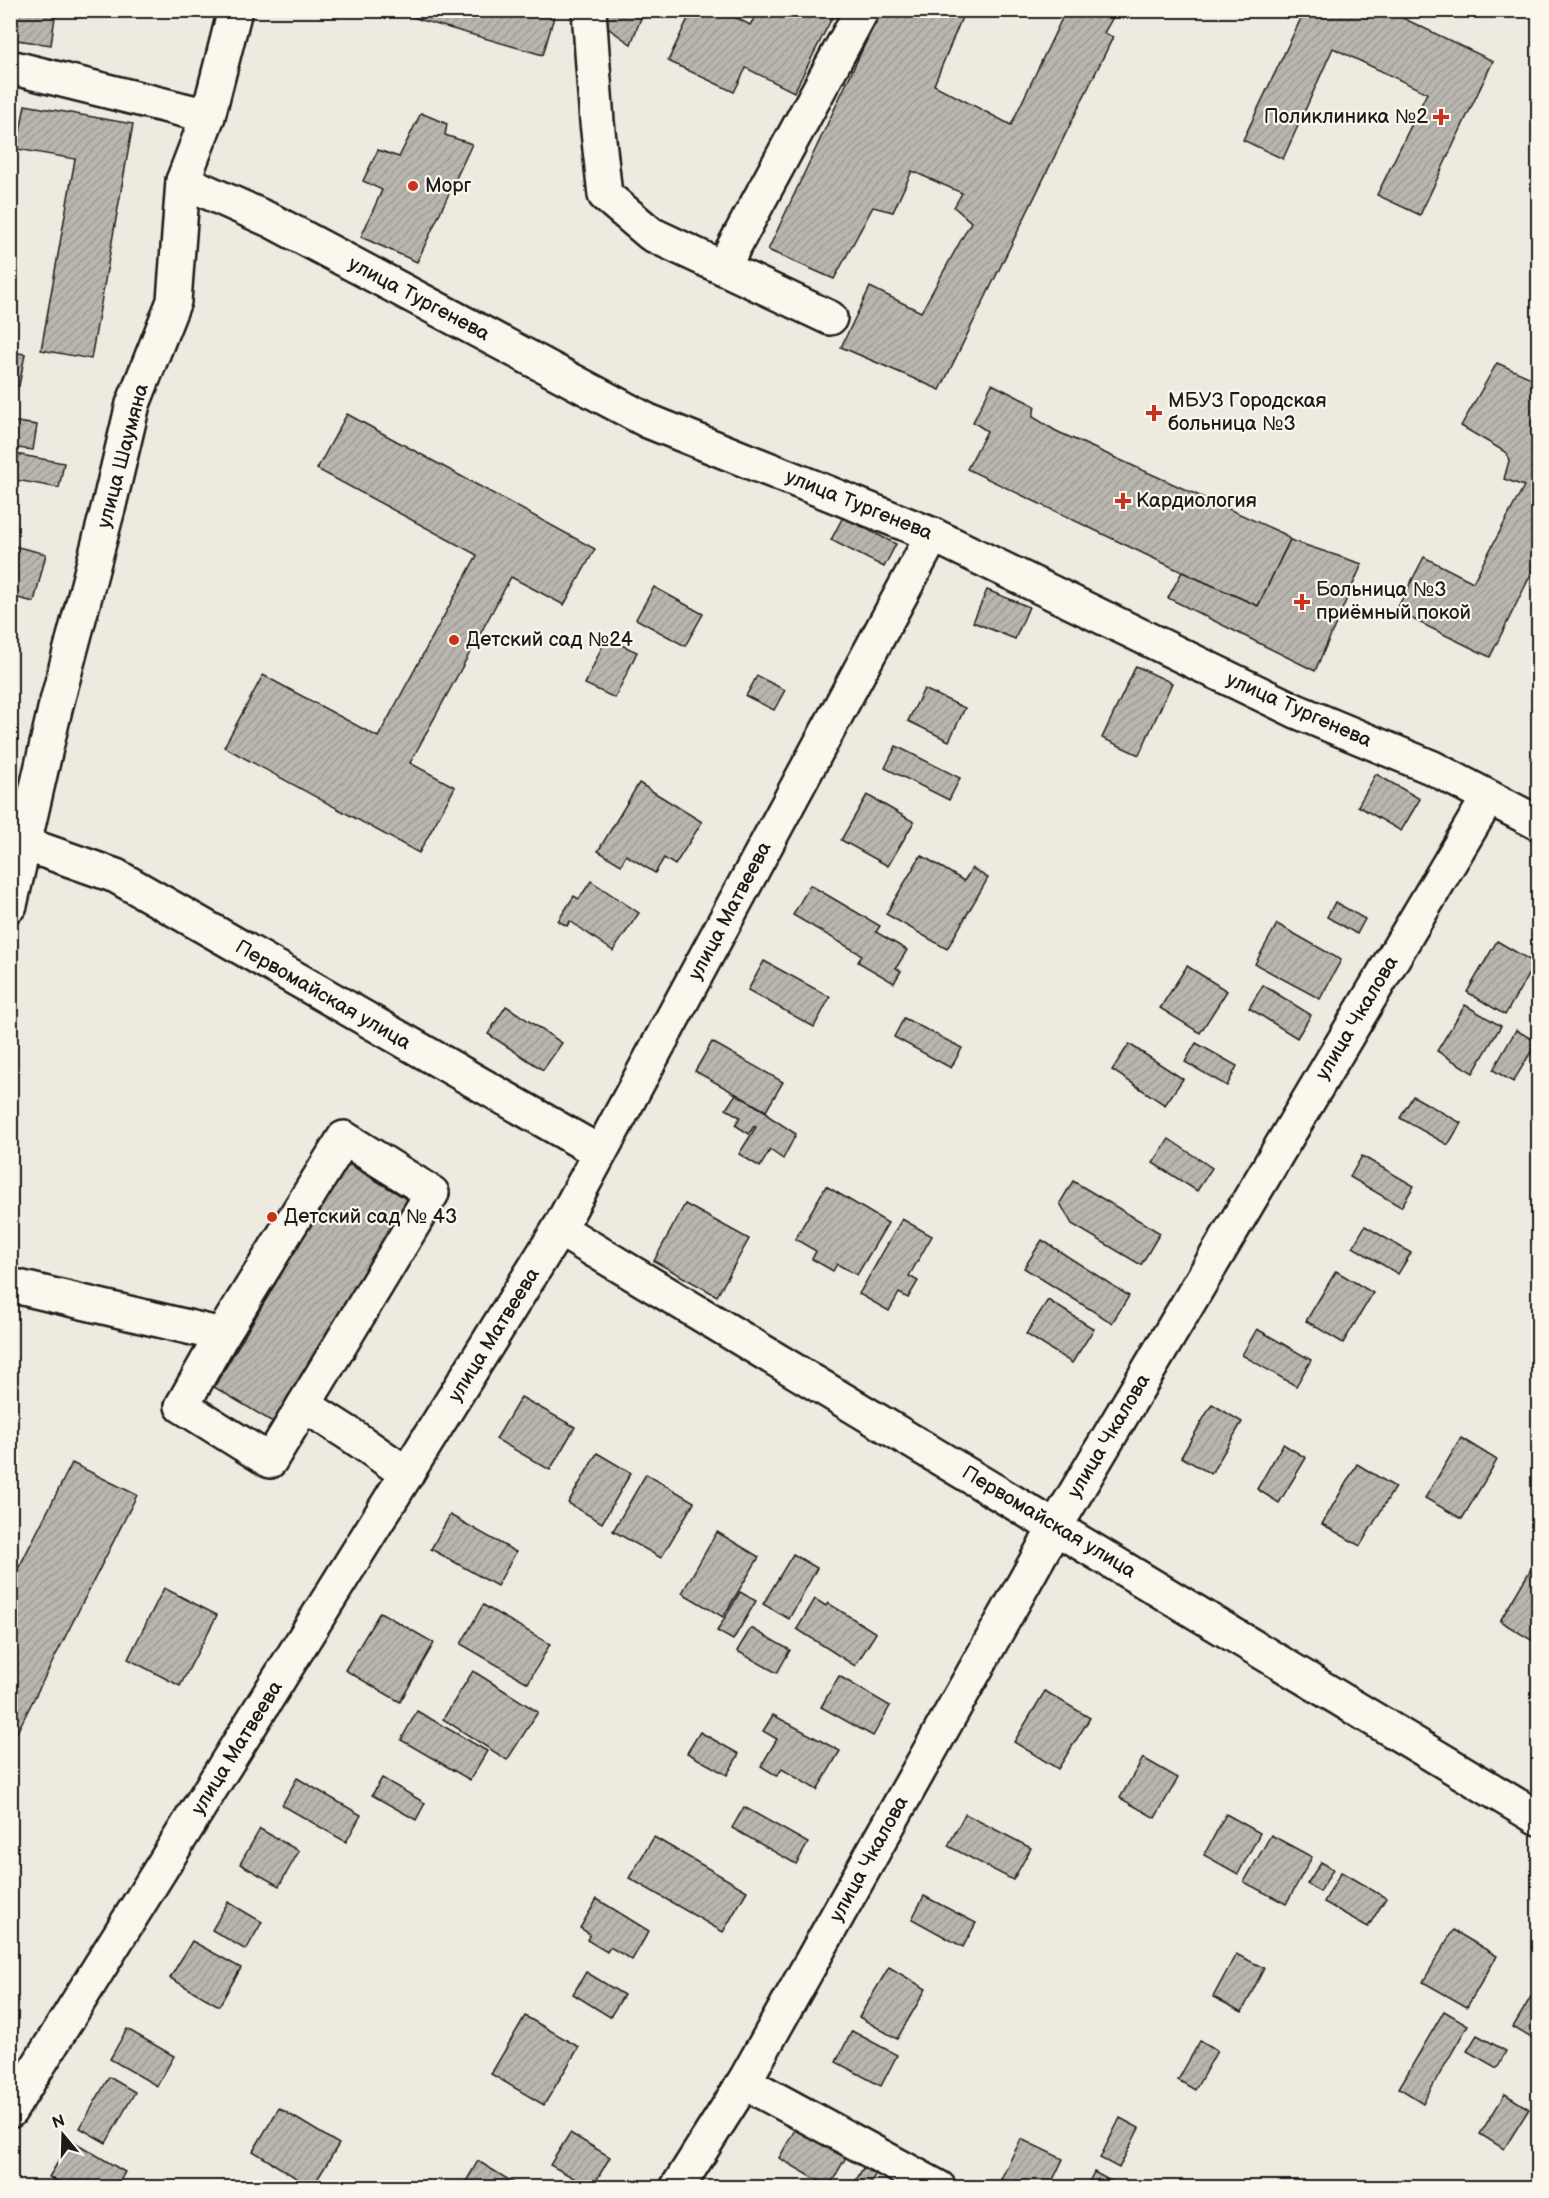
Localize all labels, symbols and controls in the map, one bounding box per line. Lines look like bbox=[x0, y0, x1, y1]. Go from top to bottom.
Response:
place label: Поликлиника №2 bbox=[1264, 105, 1428, 129]
marker: Поликлиника №2 bbox=[1432, 108, 1450, 126]
place label: Морг bbox=[425, 174, 471, 198]
marker: Морг bbox=[406, 179, 420, 193]
street label: улица Тургенева bbox=[344, 252, 494, 346]
street label: улица Шаумяна bbox=[92, 381, 154, 531]
place label: МБУЗ Городская больница №3 bbox=[1168, 389, 1327, 436]
marker: МБУЗ Городская больница №3 bbox=[1145, 404, 1163, 422]
street label: улица Тургенева bbox=[782, 465, 936, 546]
place label: Кардиология bbox=[1136, 489, 1257, 513]
marker: Кардиология bbox=[1114, 492, 1132, 510]
place label: Больница №3 приёмный покой bbox=[1316, 578, 1471, 625]
marker: Больница №3 приёмный покой bbox=[1293, 593, 1311, 611]
place label: Детский сад №24 bbox=[466, 628, 633, 652]
marker: Детский сад №24 bbox=[447, 633, 461, 647]
street label: улица Тургенева bbox=[1223, 667, 1376, 753]
street label: улица Матвеева bbox=[683, 837, 777, 984]
street label: Первомайская улица bbox=[231, 935, 415, 1055]
street label: улица Чкалова bbox=[1311, 952, 1403, 1084]
place label: Детский сад № 43 bbox=[284, 1205, 457, 1229]
marker: Детский сад № 43 bbox=[265, 1210, 279, 1224]
street label: улица Матвеева bbox=[443, 1263, 545, 1406]
street label: улица Чкалова bbox=[1063, 1370, 1155, 1502]
street label: Первомайская улица bbox=[958, 1461, 1140, 1583]
street label: улица Матвеева bbox=[186, 1676, 288, 1819]
street label: улица Чкалова bbox=[825, 1792, 914, 1926]
north arrow bbox=[33, 2105, 93, 2165]
text: N bbox=[50, 2111, 67, 2133]

